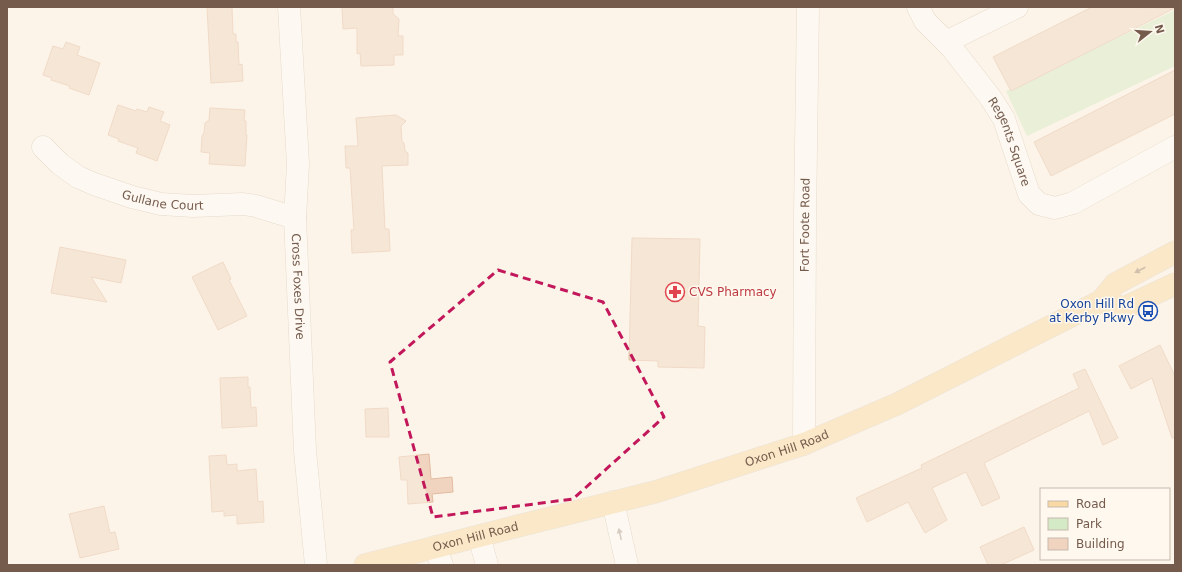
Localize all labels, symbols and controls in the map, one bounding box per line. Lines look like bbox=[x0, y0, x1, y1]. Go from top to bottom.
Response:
north arrow bbox=[1130, 12, 1170, 52]
text: N bbox=[1152, 23, 1167, 36]
street label: Regents Square bbox=[985, 95, 1033, 188]
street label: Fort Foote Road bbox=[798, 178, 813, 272]
street label: Gullane Court bbox=[120, 187, 204, 213]
street label: Cross Foxes Drive bbox=[289, 233, 307, 340]
one-way arrow bbox=[1135, 267, 1146, 273]
pharmacy icon: CVS Pharmacy bbox=[664, 281, 686, 303]
place label: CVS Pharmacy bbox=[689, 285, 777, 299]
place label: Oxon Hill Rd at Kerby Pkwy bbox=[1049, 297, 1134, 325]
bus stop icon: Oxon Hill Rd at Kerby Pkwy bbox=[1137, 300, 1159, 322]
street label: Oxon Hill Road bbox=[743, 427, 831, 470]
legend bbox=[1040, 488, 1170, 560]
text: Road bbox=[1076, 497, 1106, 511]
text: Park bbox=[1076, 517, 1102, 531]
street label: Oxon Hill Road bbox=[431, 519, 520, 554]
one-way arrow bbox=[617, 528, 623, 540]
text: Building bbox=[1076, 537, 1125, 551]

